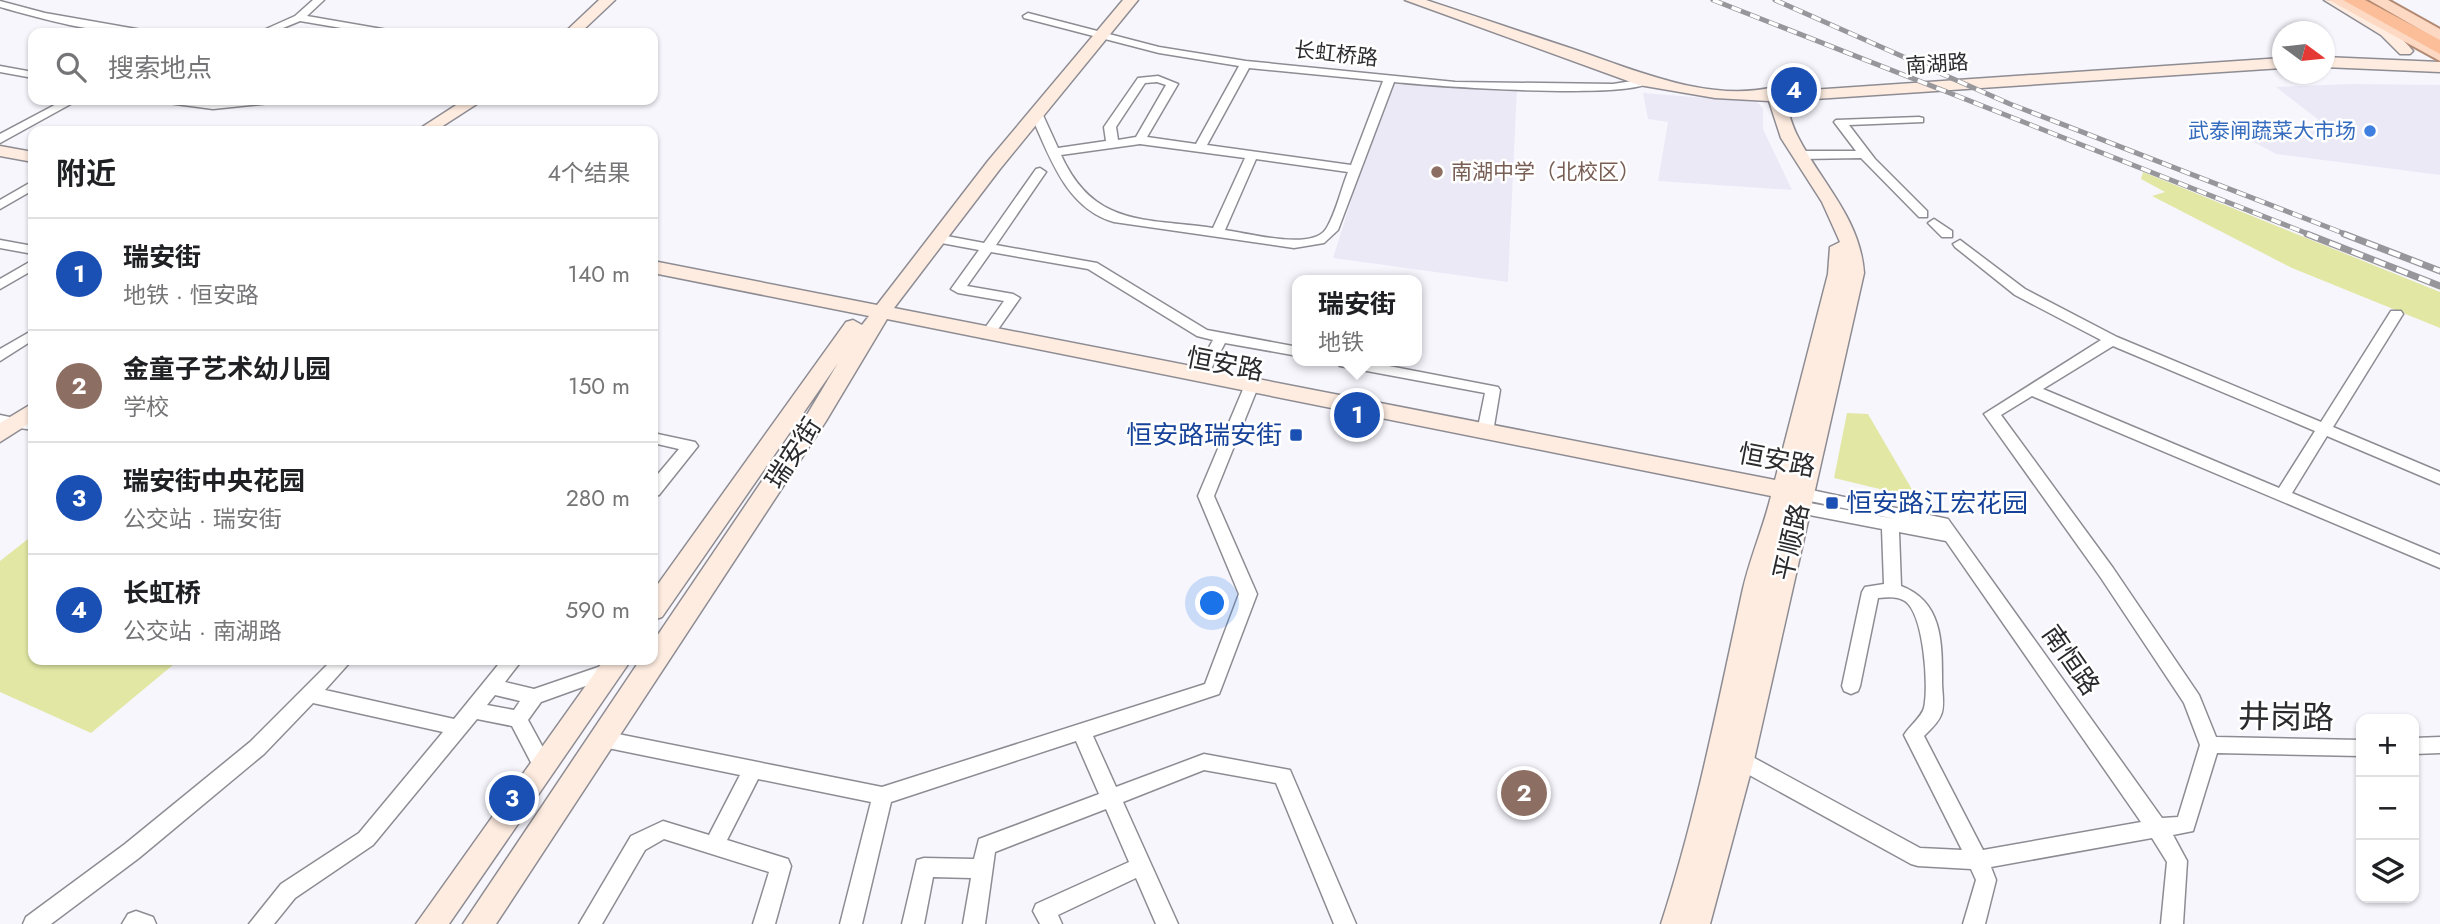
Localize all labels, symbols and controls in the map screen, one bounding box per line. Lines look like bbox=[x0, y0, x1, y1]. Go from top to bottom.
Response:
north arrow bbox=[2272, 21, 2335, 84]
search box bbox=[28, 28, 658, 105]
street label: 长虹桥路 bbox=[1293, 35, 1379, 73]
street label: 南湖路 bbox=[1905, 47, 1969, 81]
icon: search bbox=[52, 48, 90, 86]
text: 搜索地点 bbox=[108, 49, 212, 87]
pin: 4 bbox=[1771, 64, 1817, 116]
place label: 武泰闸蔬菜大市场 bbox=[2188, 116, 2356, 146]
marker: 武泰闸蔬菜大市场 bbox=[2362, 123, 2378, 139]
text: 附近 bbox=[56, 152, 116, 195]
text: 4个结果 bbox=[548, 156, 630, 190]
place label: 南湖中学（北校区） bbox=[1451, 157, 1640, 187]
marker: 南湖中学（北校区） bbox=[1429, 164, 1445, 180]
text: 瑞安街 bbox=[123, 238, 201, 276]
text: 1 bbox=[73, 257, 85, 291]
text: 140 m bbox=[568, 257, 630, 291]
popup bbox=[1292, 275, 1422, 366]
text: 地铁 · 恒安路 bbox=[123, 278, 259, 312]
text: 瑞安街 bbox=[1318, 285, 1396, 323]
text: 地铁 bbox=[1318, 325, 1364, 359]
street label: 恒安路 bbox=[1183, 338, 1267, 390]
text: 金童子艺术幼儿园 bbox=[123, 350, 331, 388]
text: 2 bbox=[71, 369, 87, 403]
text: 150 m bbox=[568, 369, 630, 403]
pin: 1 bbox=[1334, 389, 1380, 441]
text: 学校 bbox=[123, 390, 169, 424]
street label: 瑞安街 bbox=[756, 410, 830, 496]
place label: 恒安路瑞安街 bbox=[1126, 416, 1282, 454]
marker: 恒安路瑞安街 bbox=[1288, 427, 1304, 443]
street label: 恒安路 bbox=[1735, 434, 1819, 486]
text: 瑞安街中央花园 bbox=[123, 462, 305, 500]
text: 3 bbox=[72, 481, 86, 515]
text: 280 m bbox=[566, 481, 630, 515]
place label: 恒安路江宏花园 bbox=[1846, 484, 2028, 522]
marker: 恒安路江宏花园 bbox=[1824, 495, 1840, 511]
street label: 平顺路 bbox=[1764, 500, 1818, 584]
text: 公交站 · 瑞安街 bbox=[123, 502, 282, 536]
text: 长虹桥 bbox=[123, 574, 201, 612]
your location bbox=[1195, 586, 1229, 620]
text: 4 bbox=[71, 593, 87, 627]
text: 590 m bbox=[565, 593, 630, 627]
text: 公交站 · 南湖路 bbox=[123, 614, 282, 648]
street label: 南恒路 bbox=[2033, 617, 2109, 703]
street label: 井岗路 bbox=[2238, 693, 2334, 741]
map controls bbox=[2356, 714, 2419, 903]
button: + bbox=[2356, 714, 2419, 777]
pin: 2 bbox=[1501, 767, 1547, 819]
pin: 3 bbox=[489, 772, 535, 824]
button: − bbox=[2356, 777, 2419, 840]
button: layers bbox=[2356, 840, 2419, 903]

